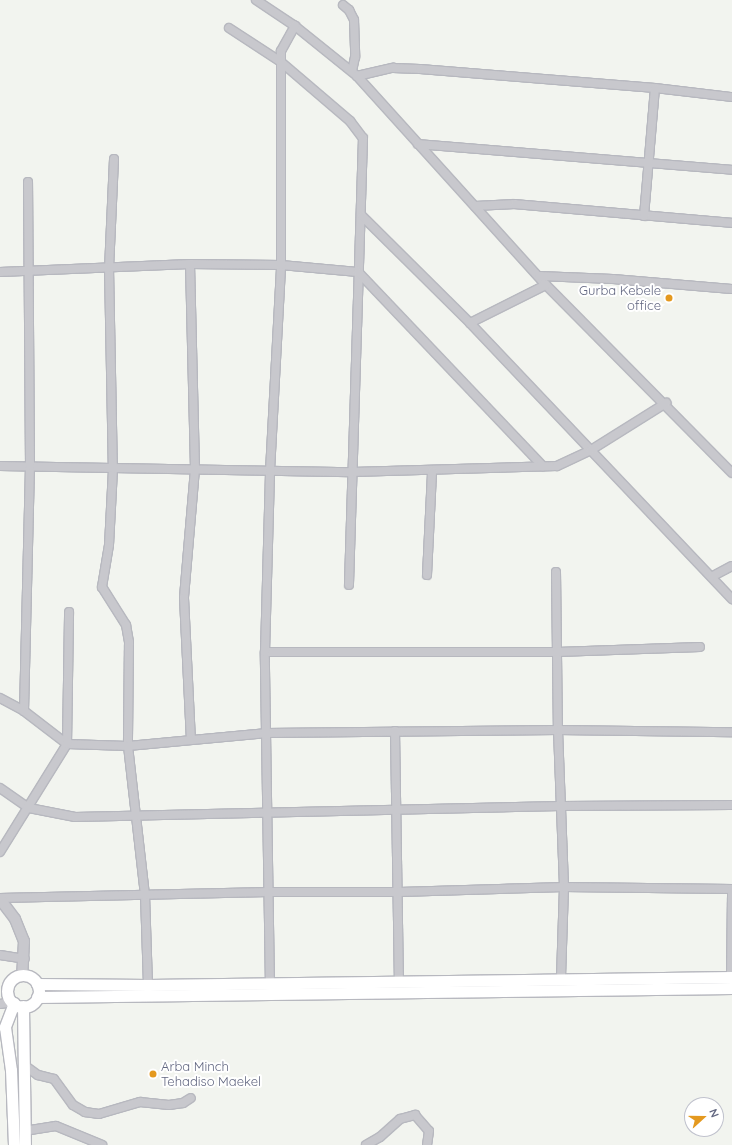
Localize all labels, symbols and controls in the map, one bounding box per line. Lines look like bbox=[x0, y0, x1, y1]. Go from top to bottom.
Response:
place label: Gurba Kebele office bbox=[579, 283, 661, 314]
marker: Gurba Kebele office bbox=[664, 293, 674, 303]
place label: Arba Minch Tehadiso Maekel bbox=[161, 1059, 261, 1090]
marker: Arba Minch Tehadiso Maekel bbox=[148, 1069, 158, 1079]
north arrow bbox=[684, 1097, 724, 1137]
text: N bbox=[706, 1107, 722, 1119]

